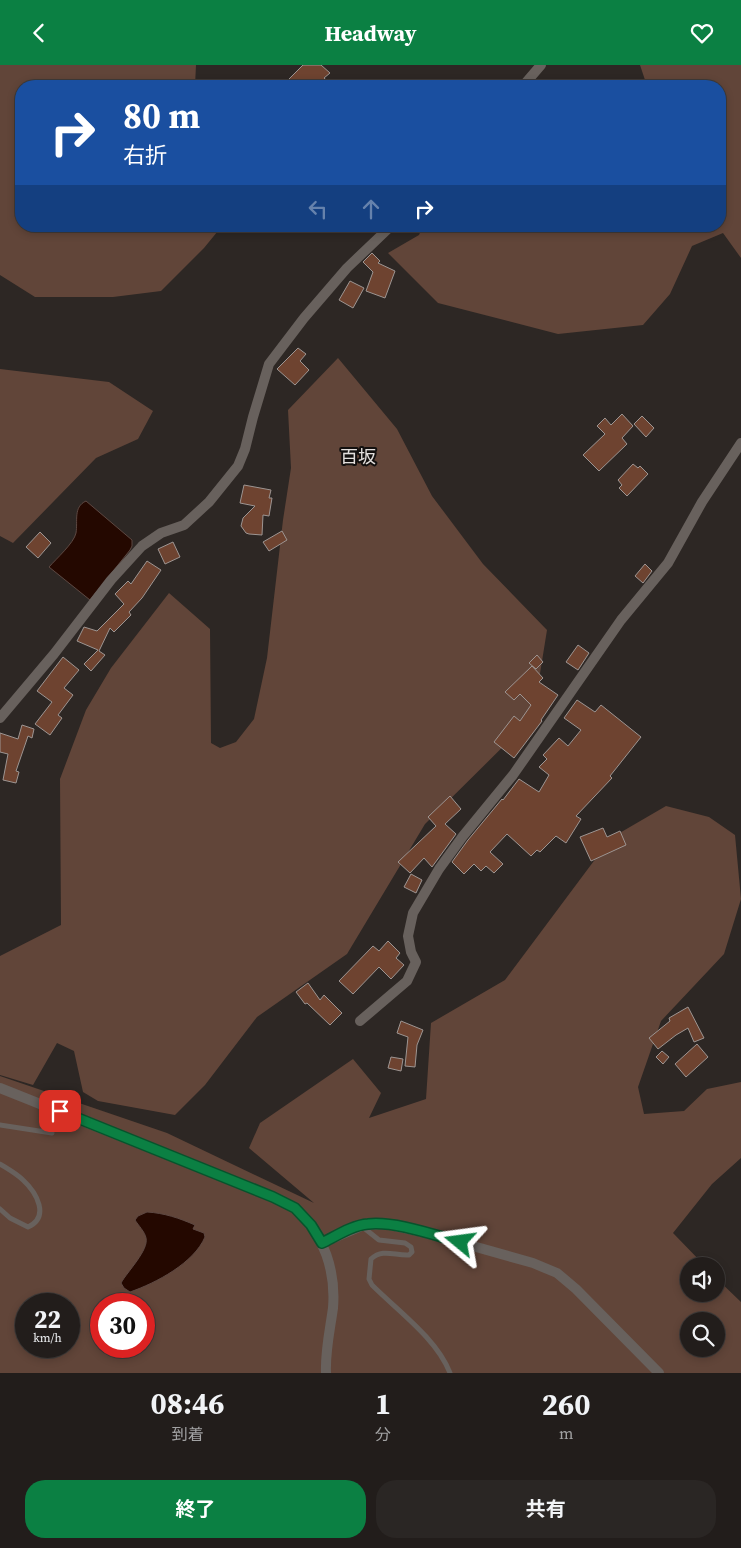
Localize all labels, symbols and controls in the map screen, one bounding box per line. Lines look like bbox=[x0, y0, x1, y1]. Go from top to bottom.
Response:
text: Headway bbox=[324, 18, 417, 48]
icon: back bbox=[25, 19, 53, 47]
icon: heart bbox=[688, 19, 716, 47]
text: 80 m bbox=[123, 92, 200, 140]
icon: right bbox=[40, 100, 105, 165]
text: 右折 bbox=[123, 140, 167, 170]
icon: left bbox=[304, 195, 332, 223]
icon: ahead bbox=[357, 195, 385, 223]
icon: right bbox=[410, 195, 438, 223]
district label: 百坂 bbox=[340, 444, 376, 469]
pin bbox=[39, 1090, 81, 1132]
icon: arrive bbox=[46, 1097, 74, 1125]
position arrow bbox=[433, 1215, 485, 1267]
map controls bbox=[680, 1257, 725, 1357]
button: sound bbox=[680, 1257, 725, 1302]
speed limit sign: 30 bbox=[90, 1293, 155, 1358]
text: 22 bbox=[34, 1302, 61, 1336]
button: search bbox=[680, 1312, 725, 1357]
text: km/h bbox=[33, 1330, 62, 1346]
text: 08:46 bbox=[150, 1383, 225, 1424]
text: 1 bbox=[375, 1383, 391, 1424]
text: 260 bbox=[542, 1384, 591, 1425]
text: m bbox=[559, 1422, 573, 1444]
text: 到着 bbox=[171, 1423, 204, 1445]
text: 分 bbox=[375, 1423, 391, 1445]
button: 終了 bbox=[25, 1480, 366, 1538]
button: 共有 bbox=[376, 1480, 716, 1538]

